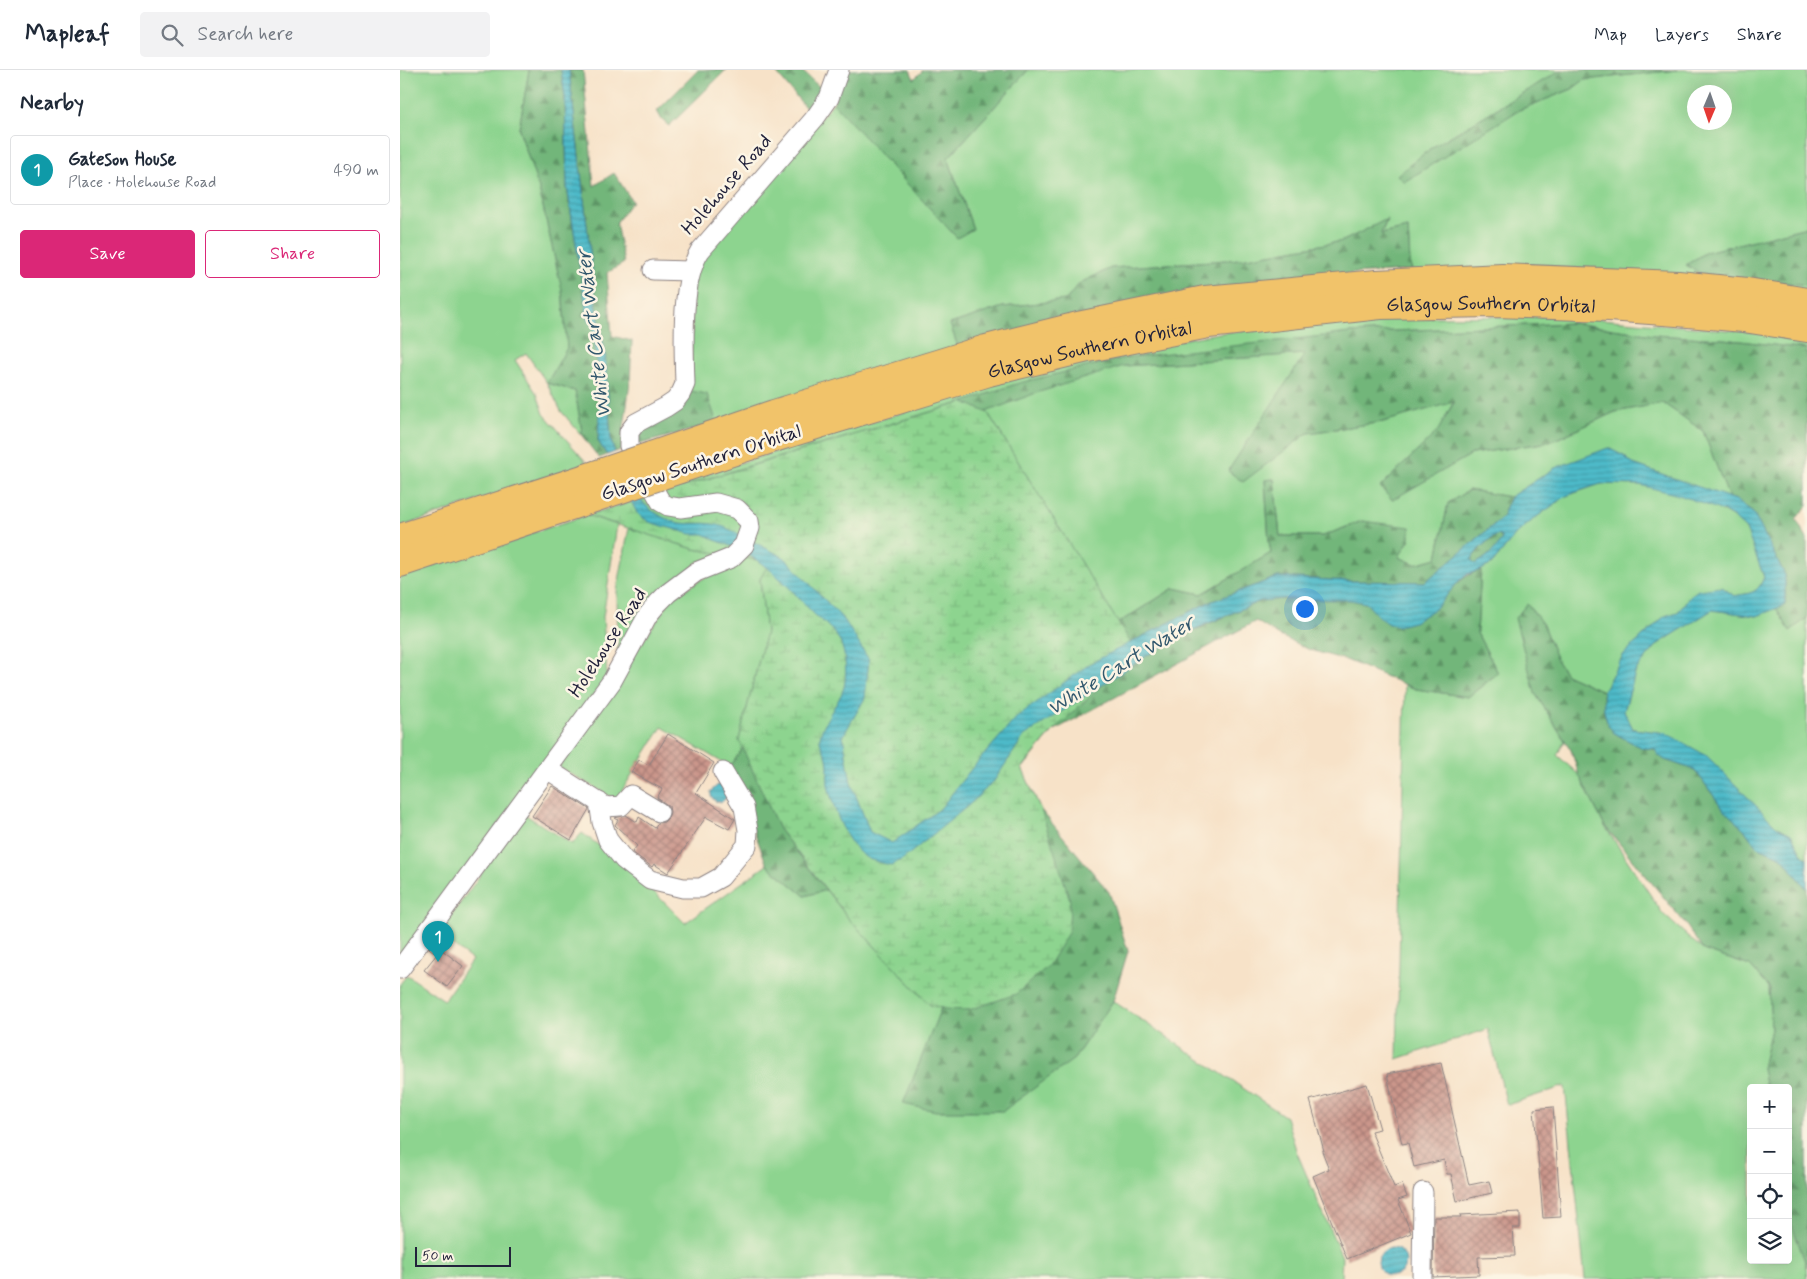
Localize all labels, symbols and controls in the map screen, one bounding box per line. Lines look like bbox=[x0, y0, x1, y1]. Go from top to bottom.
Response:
search box bbox=[140, 12, 490, 57]
text: Mapleaf bbox=[25, 19, 110, 50]
icon: search bbox=[158, 21, 186, 49]
text: Search here bbox=[198, 22, 293, 47]
text: Map bbox=[1594, 23, 1627, 47]
text: Layers bbox=[1655, 23, 1709, 47]
text: Share bbox=[1737, 23, 1782, 47]
north arrow bbox=[1687, 85, 1732, 130]
text: Nearby bbox=[20, 89, 84, 117]
street label: Holehouse Road bbox=[676, 129, 778, 241]
text: Gateson House bbox=[68, 147, 176, 172]
text: 1 bbox=[33, 160, 41, 181]
text: 490 m bbox=[333, 160, 379, 181]
text: Place · Holehouse Road bbox=[68, 172, 216, 193]
button: Save bbox=[20, 230, 195, 278]
button: Share bbox=[205, 230, 380, 278]
water label: White Cart Water bbox=[569, 246, 618, 419]
street label: Glasgow Southern Orbital bbox=[1386, 289, 1596, 320]
street label: Glasgow Southern Orbital bbox=[984, 314, 1194, 385]
street label: Glasgow Southern Orbital bbox=[598, 418, 804, 508]
street label: Holehouse Road bbox=[562, 583, 654, 703]
your location bbox=[1292, 596, 1318, 622]
water label: White Cart Water bbox=[1042, 608, 1203, 722]
pin: 1 bbox=[422, 921, 454, 962]
map controls bbox=[1747, 1084, 1792, 1264]
button: + bbox=[1747, 1084, 1792, 1129]
button: − bbox=[1747, 1129, 1792, 1174]
button: locate bbox=[1747, 1174, 1792, 1219]
button: layers bbox=[1747, 1219, 1792, 1264]
scale bar bbox=[415, 1244, 511, 1267]
text: 50 m bbox=[422, 1247, 453, 1265]

